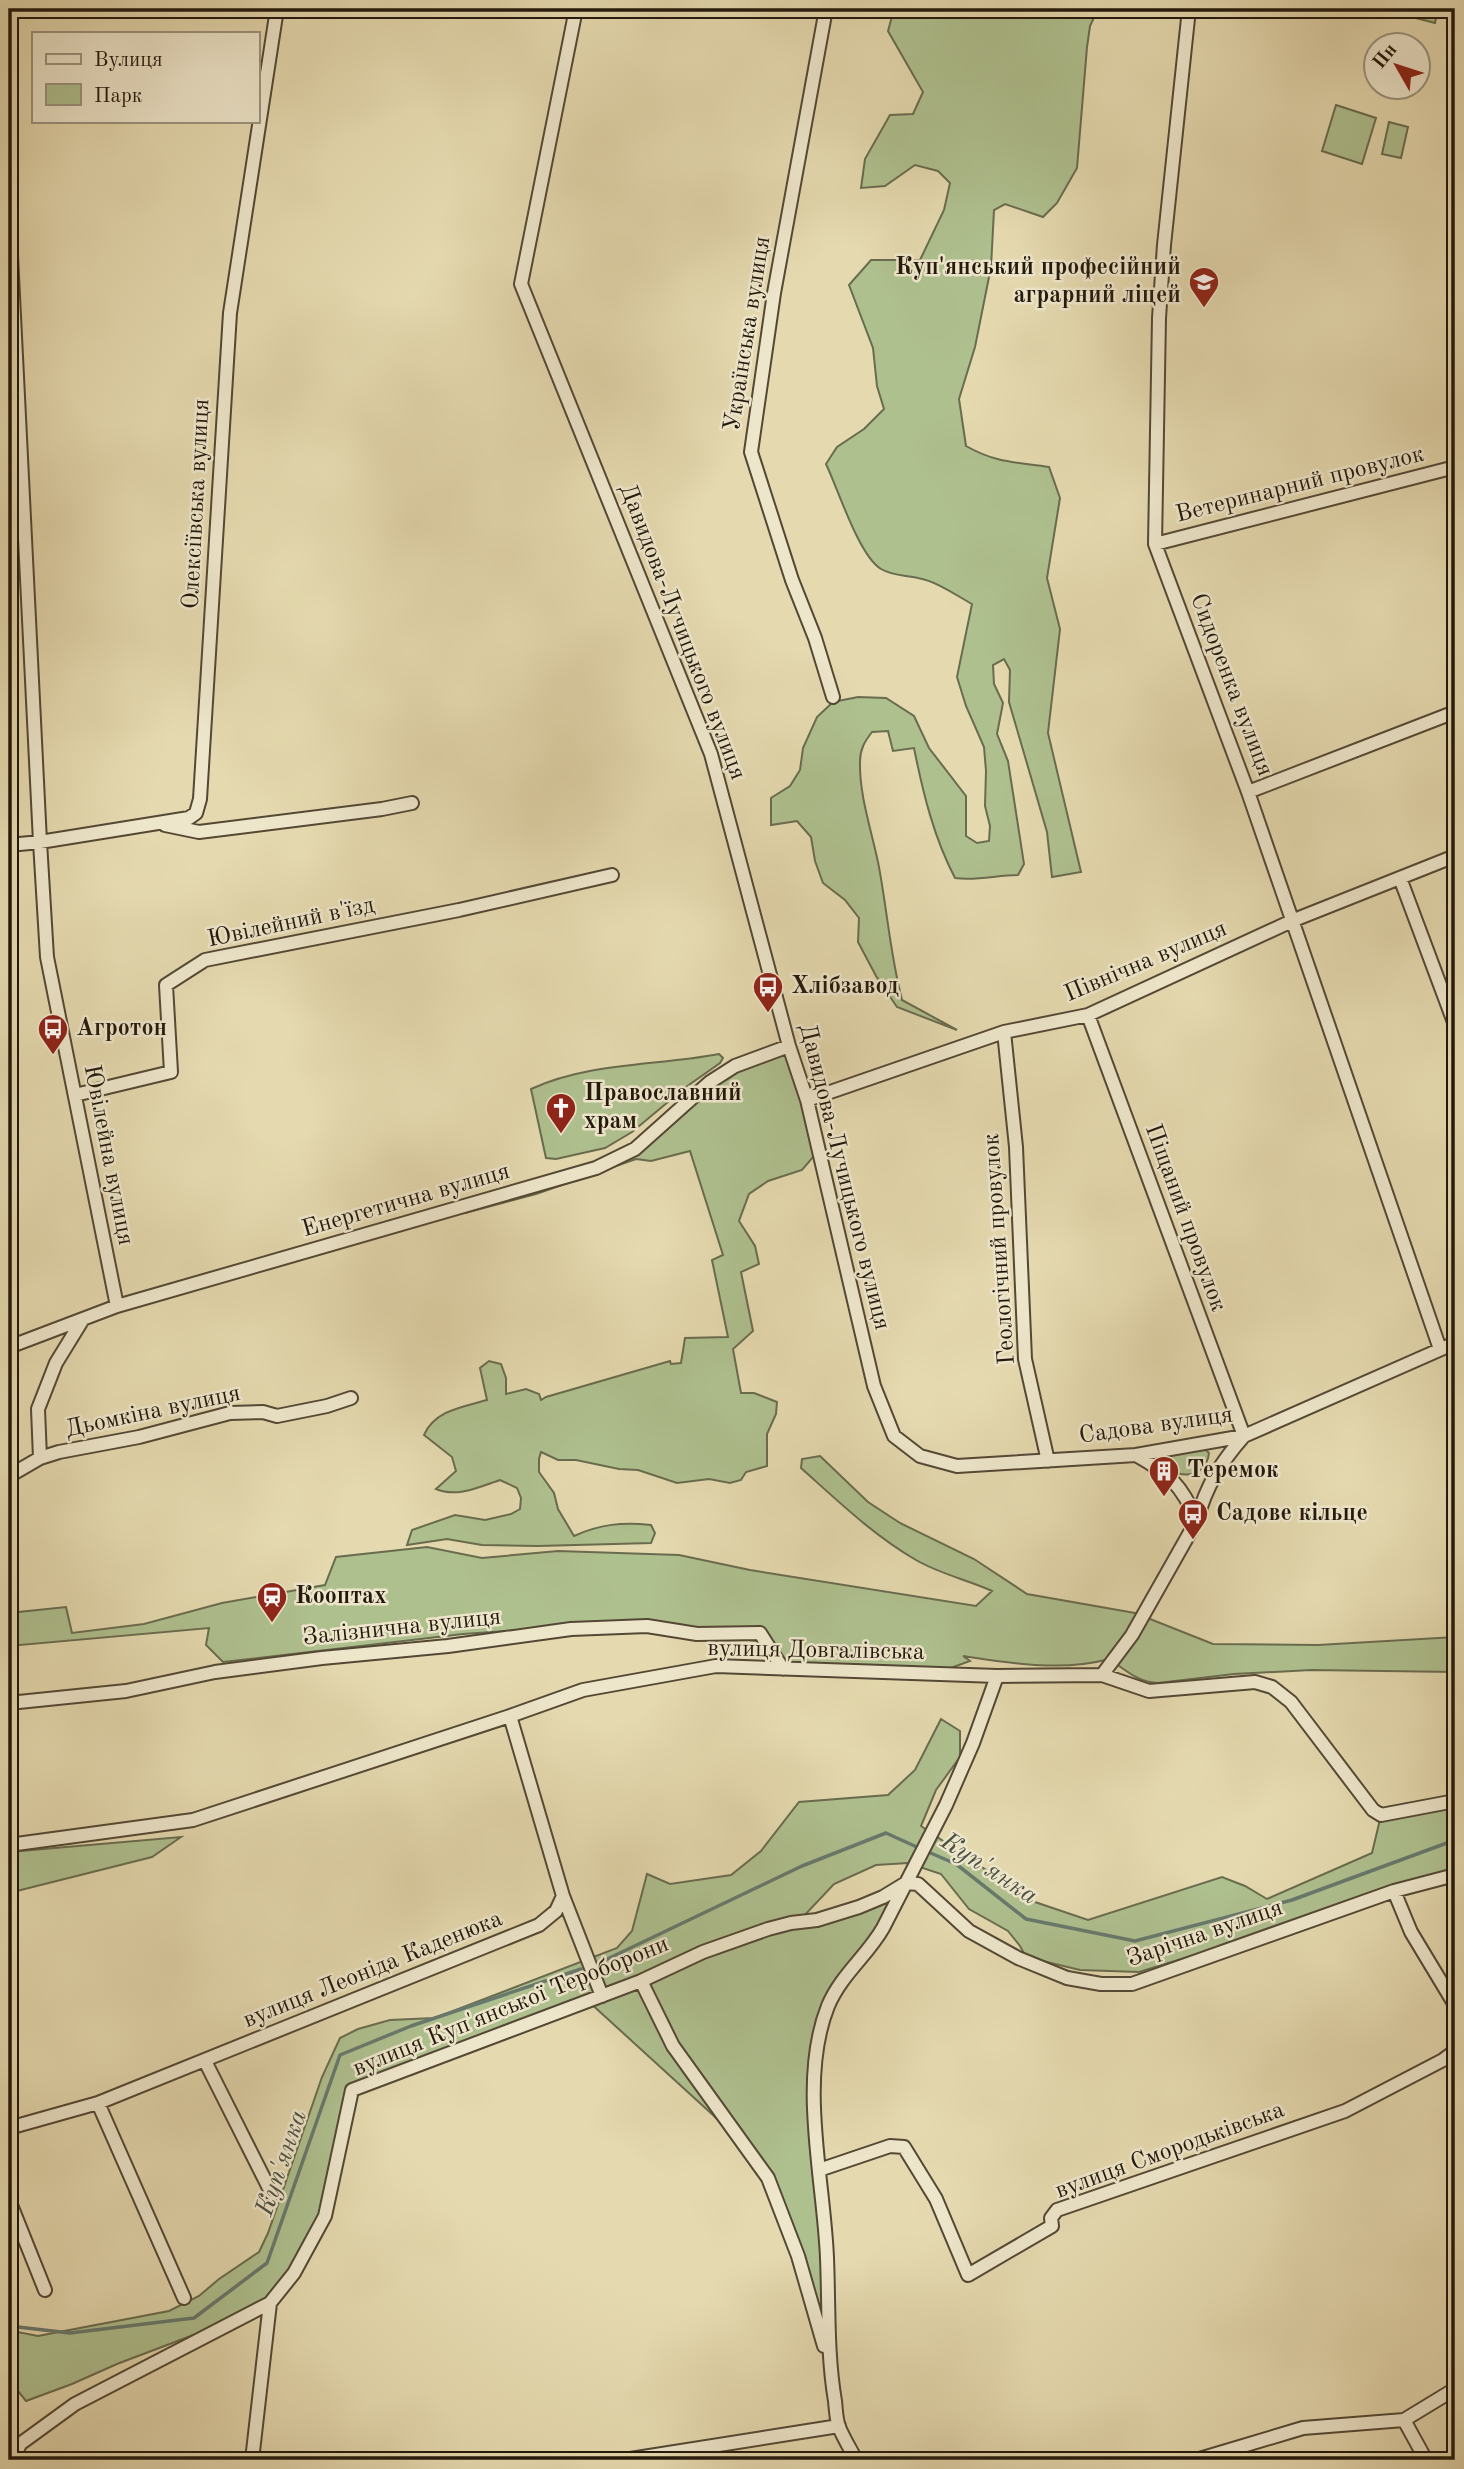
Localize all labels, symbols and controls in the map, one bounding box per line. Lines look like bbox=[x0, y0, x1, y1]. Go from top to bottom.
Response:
legend bbox=[32, 32, 259, 122]
north arrow bbox=[1362, 32, 1432, 102]
text: Пн bbox=[1370, 41, 1401, 73]
text: Вулиця bbox=[94, 50, 163, 71]
text: Парк bbox=[94, 86, 143, 107]
street label: Українська вулиця bbox=[721, 235, 775, 433]
place label: Куп'янський професійний аграрний ліцей bbox=[895, 256, 1181, 308]
school or university icon: Куп'янський професійний аграрний ліцей bbox=[1187, 265, 1221, 309]
street label: Олексіївська вулиця bbox=[179, 398, 215, 610]
street label: Ветеринарний провулок bbox=[1173, 443, 1427, 527]
street label: Давидова-Лучицького вулиця bbox=[614, 481, 750, 783]
street label: Сидоренка вулиця bbox=[1185, 590, 1277, 780]
street label: Ювілейний в'їзд bbox=[205, 894, 377, 952]
street label: Північна вулиця bbox=[1061, 917, 1231, 1007]
bus stop icon: Хлібзавод bbox=[751, 970, 785, 1014]
place label: Хлібзавод bbox=[791, 975, 899, 999]
bus stop icon: Агротон bbox=[36, 1012, 70, 1056]
place label: Агротон bbox=[76, 1017, 167, 1041]
street label: Давидова-Лучицького вулиця bbox=[794, 1021, 894, 1333]
street label: Ювілейна вулиця bbox=[79, 1063, 137, 1247]
place label: Православний храм bbox=[584, 1082, 742, 1134]
church icon: Православний храм bbox=[544, 1091, 578, 1135]
street label: Піщаний провулок bbox=[1140, 1121, 1230, 1315]
street label: Геологічний провулок bbox=[980, 1133, 1020, 1365]
street label: Енергетична вулиця bbox=[299, 1160, 513, 1242]
street label: Дьомкіна вулиця bbox=[63, 1382, 243, 1442]
street label: Садова вулиця bbox=[1077, 1403, 1235, 1449]
building icon: Теремок bbox=[1147, 1454, 1181, 1498]
place label: Теремок bbox=[1187, 1459, 1279, 1483]
bus stop icon: Садове кільце bbox=[1176, 1497, 1210, 1541]
place label: Садове кільце bbox=[1216, 1502, 1368, 1526]
station icon: Кооптах bbox=[255, 1580, 289, 1624]
place label: Кооптах bbox=[295, 1585, 387, 1609]
street label: Залізнична вулиця bbox=[302, 1606, 502, 1650]
street label: вулиця Довгалівська bbox=[707, 1637, 925, 1665]
water label: Куп'янка bbox=[935, 1828, 1042, 1910]
street label: Зарічна вулиця bbox=[1124, 1896, 1286, 1972]
street label: вулиця Леоніда Каденюка bbox=[240, 1907, 506, 2033]
street label: вулиця Куп'янської Тероборони bbox=[350, 1933, 672, 2081]
street label: вулиця Смородьківська bbox=[1052, 2098, 1288, 2204]
water label: Куп'янка bbox=[252, 2107, 312, 2220]

